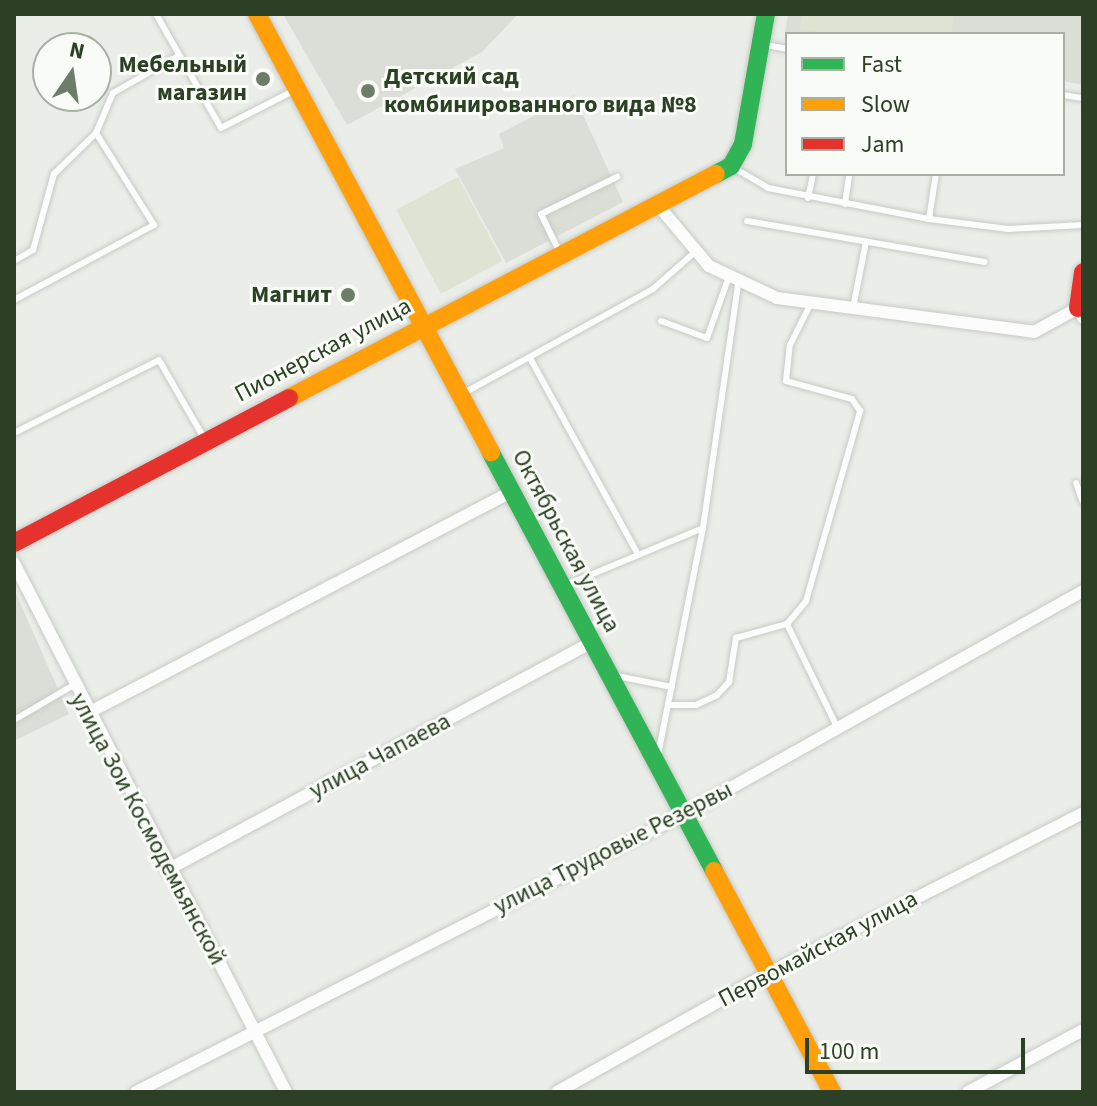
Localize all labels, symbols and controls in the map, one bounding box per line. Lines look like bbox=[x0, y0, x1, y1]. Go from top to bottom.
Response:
north arrow bbox=[32, 32, 112, 112]
legend bbox=[785, 32, 1065, 176]
text: N bbox=[66, 33, 88, 68]
text: Fast bbox=[861, 47, 902, 82]
place label: Мебельный магазин bbox=[119, 51, 247, 107]
place label: Детский сад комбинированного вида №8 bbox=[384, 63, 697, 119]
marker: Мебельный магазин bbox=[254, 70, 272, 88]
marker: Детский сад комбинированного вида №8 bbox=[359, 82, 377, 100]
text: Slow bbox=[861, 87, 910, 122]
text: Jam bbox=[861, 127, 905, 162]
place label: Магнит bbox=[251, 281, 332, 309]
marker: Магнит bbox=[339, 286, 357, 304]
street label: Пионерская улица bbox=[230, 291, 416, 409]
street label: Октябрьская улица bbox=[506, 445, 626, 637]
street label: улица Зои Космодемьянской bbox=[64, 688, 232, 970]
street label: улица Чапаева bbox=[304, 707, 456, 805]
street label: улица Трудовые Резервы bbox=[489, 775, 737, 921]
street label: Первомайская улица bbox=[713, 884, 923, 1014]
scale bar bbox=[809, 1022, 1029, 1072]
text: 100 m bbox=[819, 1034, 879, 1069]

